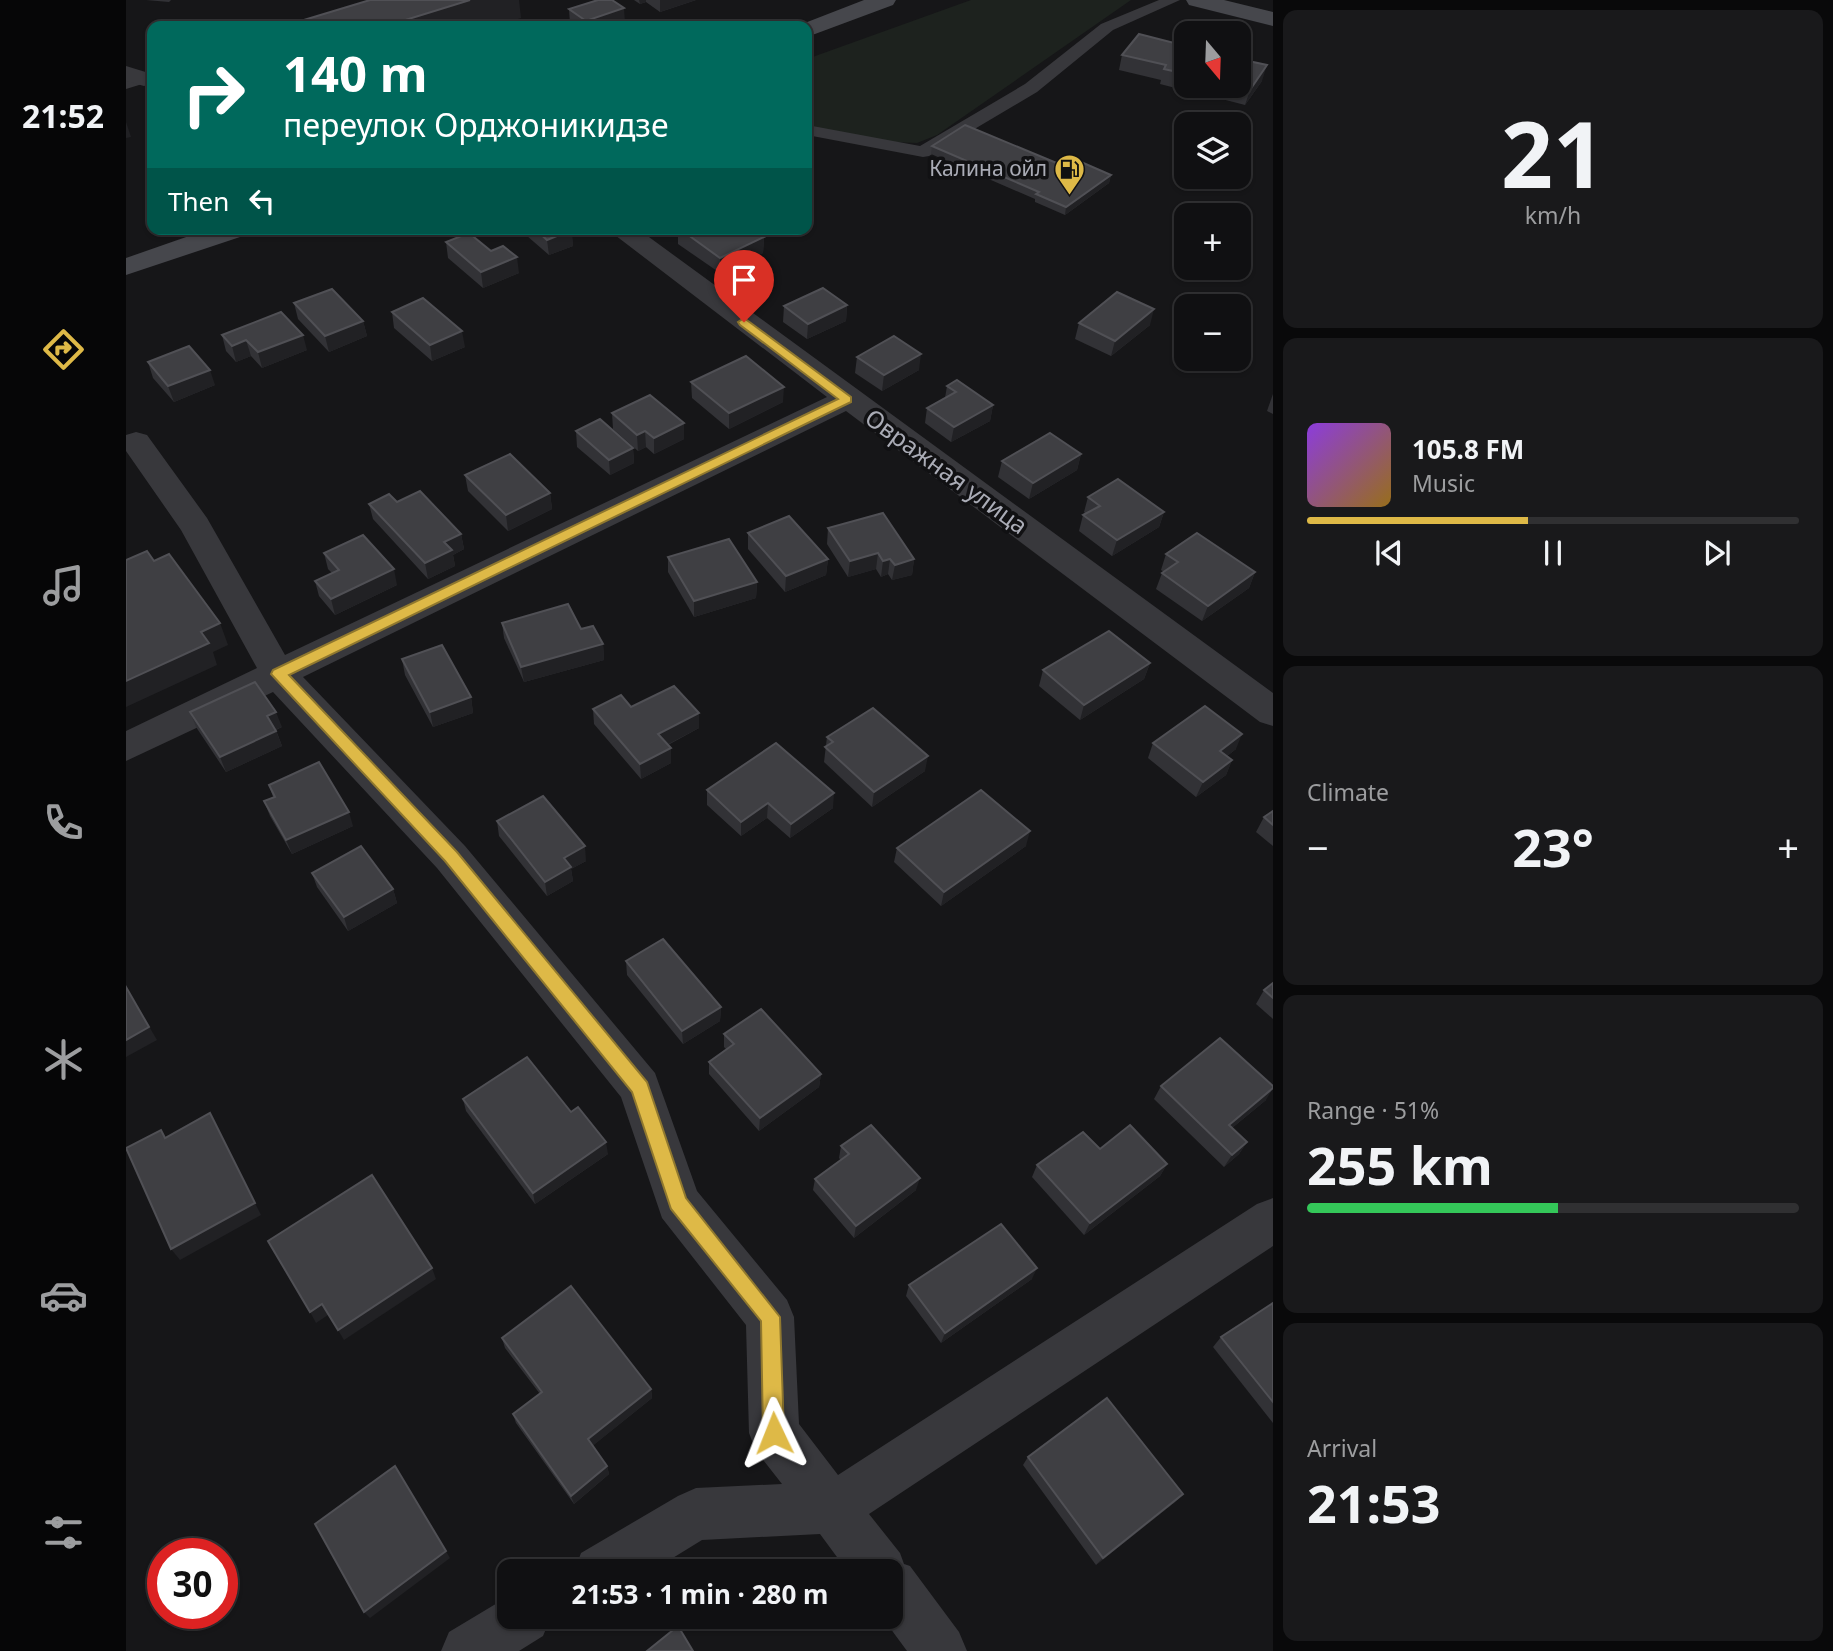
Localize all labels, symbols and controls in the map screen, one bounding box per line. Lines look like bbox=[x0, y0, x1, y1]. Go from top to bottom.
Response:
north arrow bbox=[1174, 21, 1251, 98]
map controls bbox=[1174, 21, 1251, 371]
text: 140 m bbox=[283, 40, 428, 106]
icon: right bbox=[168, 49, 259, 140]
text: 21 bbox=[1501, 91, 1605, 215]
text: 21:52 bbox=[22, 94, 104, 137]
text: переулок Орджоникидзе bbox=[283, 103, 669, 146]
button: layers bbox=[1174, 112, 1251, 189]
fuel station icon: Калина ойл bbox=[1053, 152, 1087, 196]
place label: Калина ойл bbox=[929, 154, 1047, 182]
icon: left bbox=[243, 182, 281, 220]
text: Then bbox=[168, 183, 229, 219]
text: km/h bbox=[1525, 199, 1581, 231]
button: + bbox=[1174, 203, 1251, 280]
pin bbox=[714, 250, 774, 322]
icon: arrive bbox=[725, 261, 763, 299]
button: − bbox=[1174, 294, 1251, 371]
icon: directions bbox=[39, 325, 88, 374]
street label: Овражная улица bbox=[859, 401, 1035, 541]
text: 105.8 FM bbox=[1412, 431, 1524, 467]
text: Music bbox=[1412, 467, 1475, 499]
icon: previous bbox=[1370, 534, 1408, 572]
icon: pause bbox=[1534, 534, 1572, 572]
icon: next bbox=[1698, 534, 1736, 572]
icon: music bbox=[39, 561, 88, 610]
text: Climate bbox=[1307, 776, 1389, 808]
icon: phone bbox=[39, 798, 88, 847]
text: 23° bbox=[1512, 811, 1594, 882]
text: − bbox=[1307, 821, 1329, 873]
text: + bbox=[1777, 821, 1799, 873]
icon: climate bbox=[39, 1035, 88, 1084]
text: Range · 51% bbox=[1307, 1094, 1439, 1126]
text: 255 km bbox=[1307, 1129, 1493, 1200]
icon: car bbox=[39, 1271, 88, 1320]
position arrow bbox=[737, 1396, 811, 1470]
text: Arrival bbox=[1307, 1432, 1377, 1464]
text: 21:53 bbox=[1307, 1467, 1441, 1538]
icon: filters bbox=[39, 1508, 88, 1557]
speed limit sign: 30 bbox=[147, 1538, 238, 1629]
text: 21:53 · 1 min · 280 m bbox=[572, 1576, 828, 1612]

